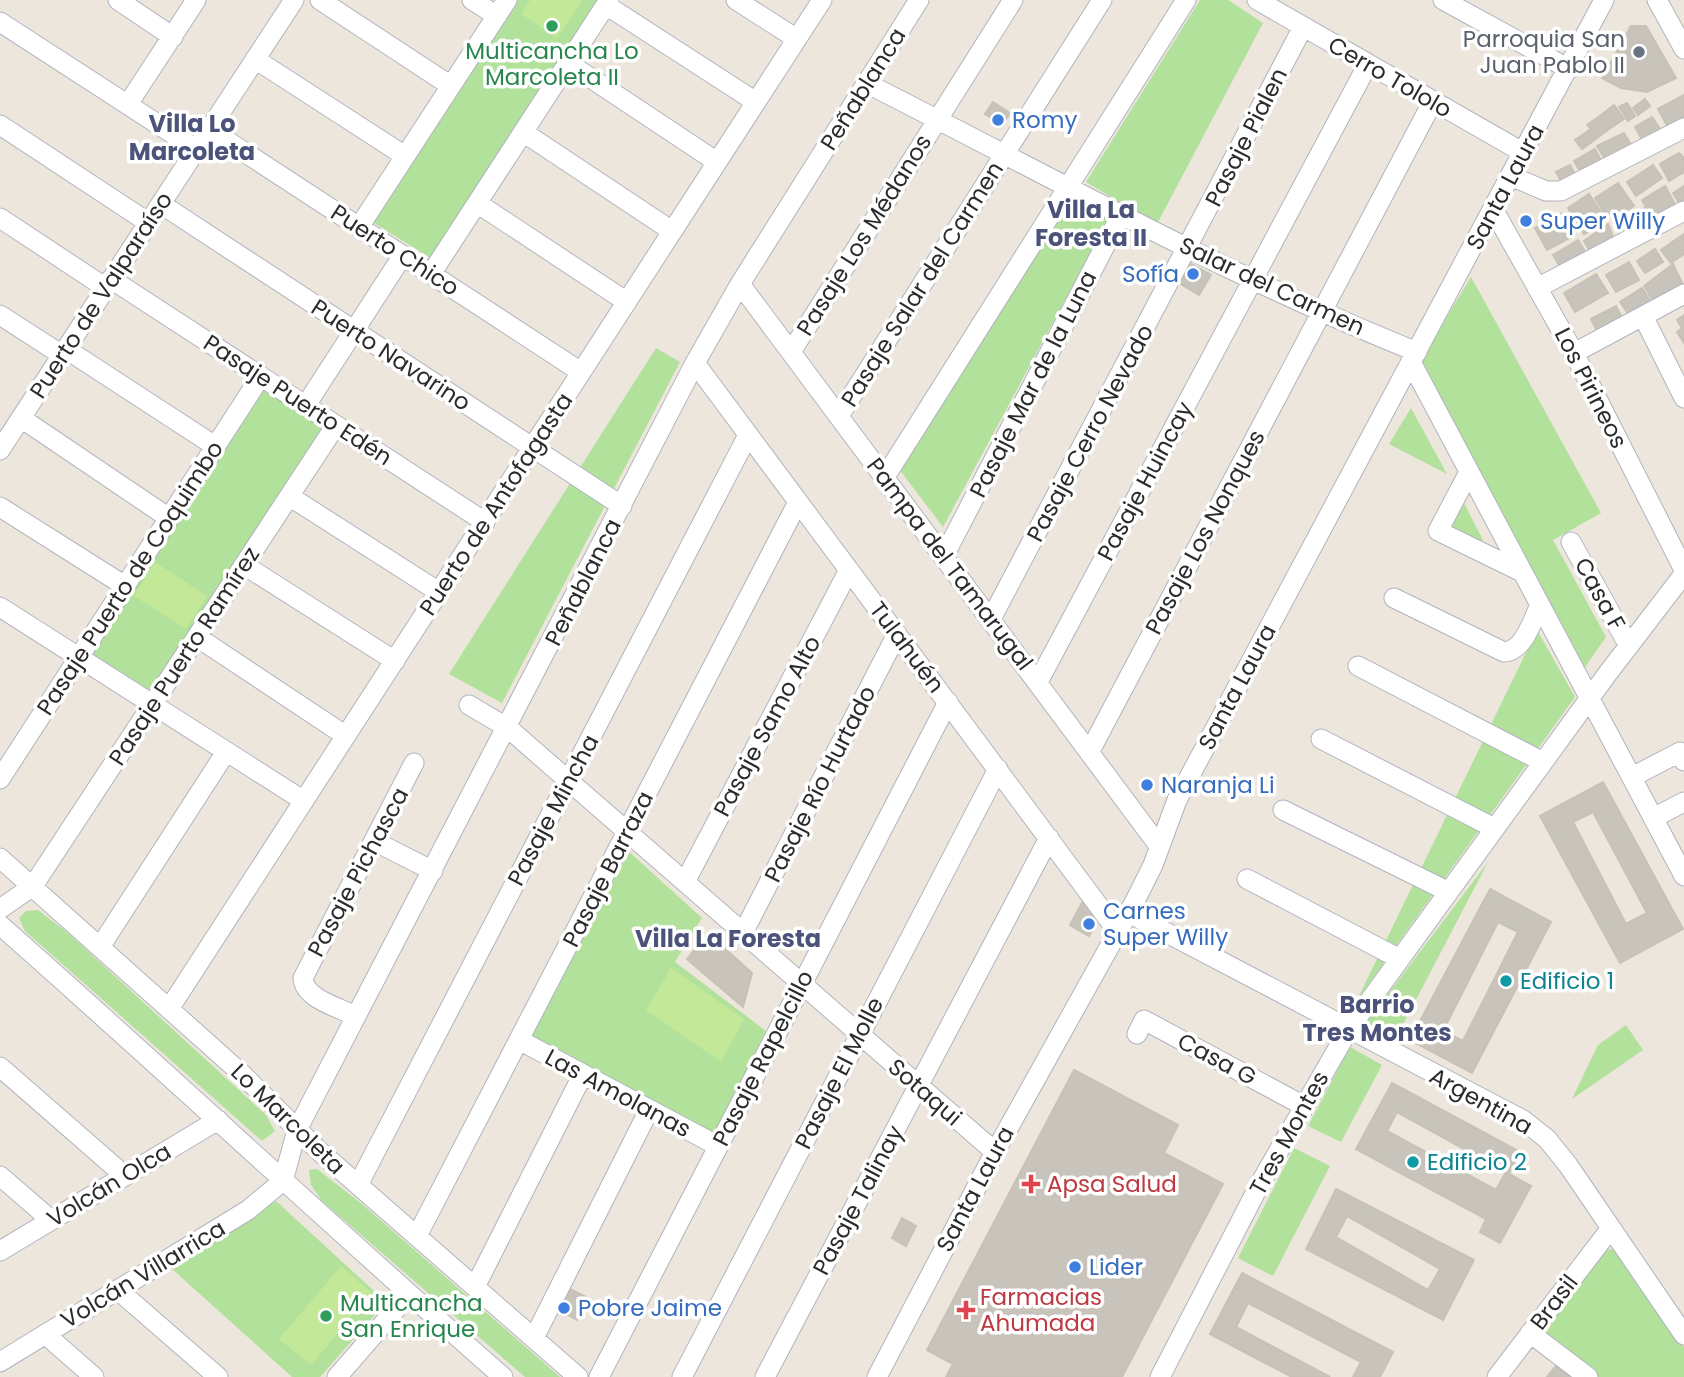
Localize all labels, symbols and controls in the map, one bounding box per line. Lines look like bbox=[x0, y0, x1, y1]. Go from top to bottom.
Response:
marker: Multicancha Lo Marcoleta II bbox=[544, 18, 560, 34]
street label: Peñablanca bbox=[813, 22, 913, 156]
place label: Parroquia San Juan Pablo II bbox=[1463, 23, 1625, 81]
street label: Cerro Tololo bbox=[1322, 29, 1458, 125]
place label: Multicancha Lo Marcoleta II bbox=[465, 35, 639, 93]
marker: Parroquia San Juan Pablo II bbox=[1631, 44, 1647, 60]
street label: Pasaje Pialen bbox=[1197, 62, 1295, 212]
place label: Romy bbox=[1012, 104, 1077, 136]
district label: Villa Lo Marcoleta bbox=[129, 107, 255, 168]
marker: Romy bbox=[990, 112, 1006, 128]
street label: Santa Laura bbox=[1458, 118, 1552, 256]
street label: Pasaje Los Médanos bbox=[789, 128, 939, 342]
street label: Pasaje Salar del Carmen bbox=[833, 155, 1011, 413]
street label: Puerto de Valparaíso bbox=[22, 185, 180, 405]
district label: Villa La Foresta II bbox=[1035, 193, 1147, 254]
street label: Puerto Chico bbox=[325, 197, 465, 303]
place label: Super Willy bbox=[1540, 205, 1665, 237]
marker: Super Willy bbox=[1518, 213, 1534, 229]
street label: Salar del Carmen bbox=[1174, 229, 1370, 343]
place label: Sofía bbox=[1122, 258, 1179, 290]
street label: Pasaje Mar de la Luna bbox=[962, 265, 1104, 503]
marker: Sofía bbox=[1185, 266, 1201, 282]
street label: Puerto Navarino bbox=[305, 291, 477, 419]
street label: Pasaje Cerro Nevado bbox=[1019, 319, 1161, 547]
street label: Los Pirineos bbox=[1547, 322, 1635, 454]
street label: Pasaje Puerto Edén bbox=[197, 327, 399, 473]
street label: Puerto de Antofagasta bbox=[412, 386, 580, 622]
street label: Pasaje Huincay bbox=[1090, 396, 1200, 566]
street label: Pasaje Los Nonques bbox=[1137, 424, 1273, 640]
street label: Pasaje Puerto de Coquimbo bbox=[29, 435, 231, 721]
street label: Pampa del Tamarugal bbox=[859, 451, 1041, 677]
street label: Peñablanca bbox=[537, 513, 629, 651]
street label: Pasaje Puerto Ramírez bbox=[101, 540, 267, 772]
street label: Casa F bbox=[1567, 552, 1633, 636]
street label: Tulahuén bbox=[862, 595, 952, 699]
street label: Santa Laura bbox=[1190, 618, 1284, 756]
street label: Pasaje Samo Alto bbox=[706, 630, 828, 822]
street label: Pasaje Río Hurtado bbox=[757, 680, 883, 888]
street label: Pasaje Mincha bbox=[500, 729, 606, 891]
place label: Naranja Li bbox=[1161, 769, 1275, 801]
marker: Naranja Li bbox=[1139, 777, 1155, 793]
street label: Pasaje Pichasca bbox=[300, 782, 416, 962]
street label: Pasaje Barraza bbox=[555, 786, 661, 952]
place label: Carnes Super Willy bbox=[1103, 895, 1228, 953]
marker: Carnes Super Willy bbox=[1081, 916, 1097, 932]
district label: Villa La Foresta bbox=[635, 922, 821, 955]
street label: Pasaje Rapelcillo bbox=[705, 965, 821, 1151]
place label: Edificio 1 bbox=[1520, 965, 1614, 997]
marker: Edificio 1 bbox=[1498, 973, 1514, 989]
district label: Barrio Tres Montes bbox=[1302, 988, 1452, 1049]
street label: Pasaje El Molle bbox=[787, 992, 891, 1154]
street label: Casa G bbox=[1172, 1025, 1262, 1093]
street label: Las Amolanas bbox=[539, 1041, 697, 1145]
street label: Sotaqui bbox=[881, 1051, 969, 1133]
street label: Lo Marcoleta bbox=[224, 1056, 352, 1182]
street label: Argentina bbox=[1424, 1060, 1538, 1142]
street label: Tres Montes bbox=[1242, 1065, 1336, 1201]
street label: Pasaje Talinay bbox=[805, 1120, 911, 1280]
street label: Santa Laura bbox=[928, 1120, 1022, 1258]
street label: Volcán Olca bbox=[41, 1135, 177, 1235]
place label: Edificio 2 bbox=[1427, 1146, 1527, 1178]
marker: Edificio 2 bbox=[1405, 1154, 1421, 1170]
place label: Apsa Salud bbox=[1047, 1168, 1177, 1200]
marker: Apsa Salud bbox=[1021, 1174, 1041, 1194]
street label: Volcán Villarrica bbox=[55, 1212, 231, 1336]
place label: Lider bbox=[1089, 1251, 1143, 1283]
marker: Lider bbox=[1067, 1259, 1083, 1275]
street label: Brasil bbox=[1523, 1268, 1585, 1336]
place label: Farmacias Ahumada bbox=[980, 1281, 1102, 1339]
place label: Multicancha San Enrique bbox=[340, 1287, 483, 1345]
place label: Pobre Jaime bbox=[578, 1292, 722, 1324]
marker: Pobre Jaime bbox=[556, 1300, 572, 1316]
marker: Farmacias Ahumada bbox=[958, 1302, 974, 1318]
marker: Multicancha San Enrique bbox=[318, 1308, 334, 1324]

